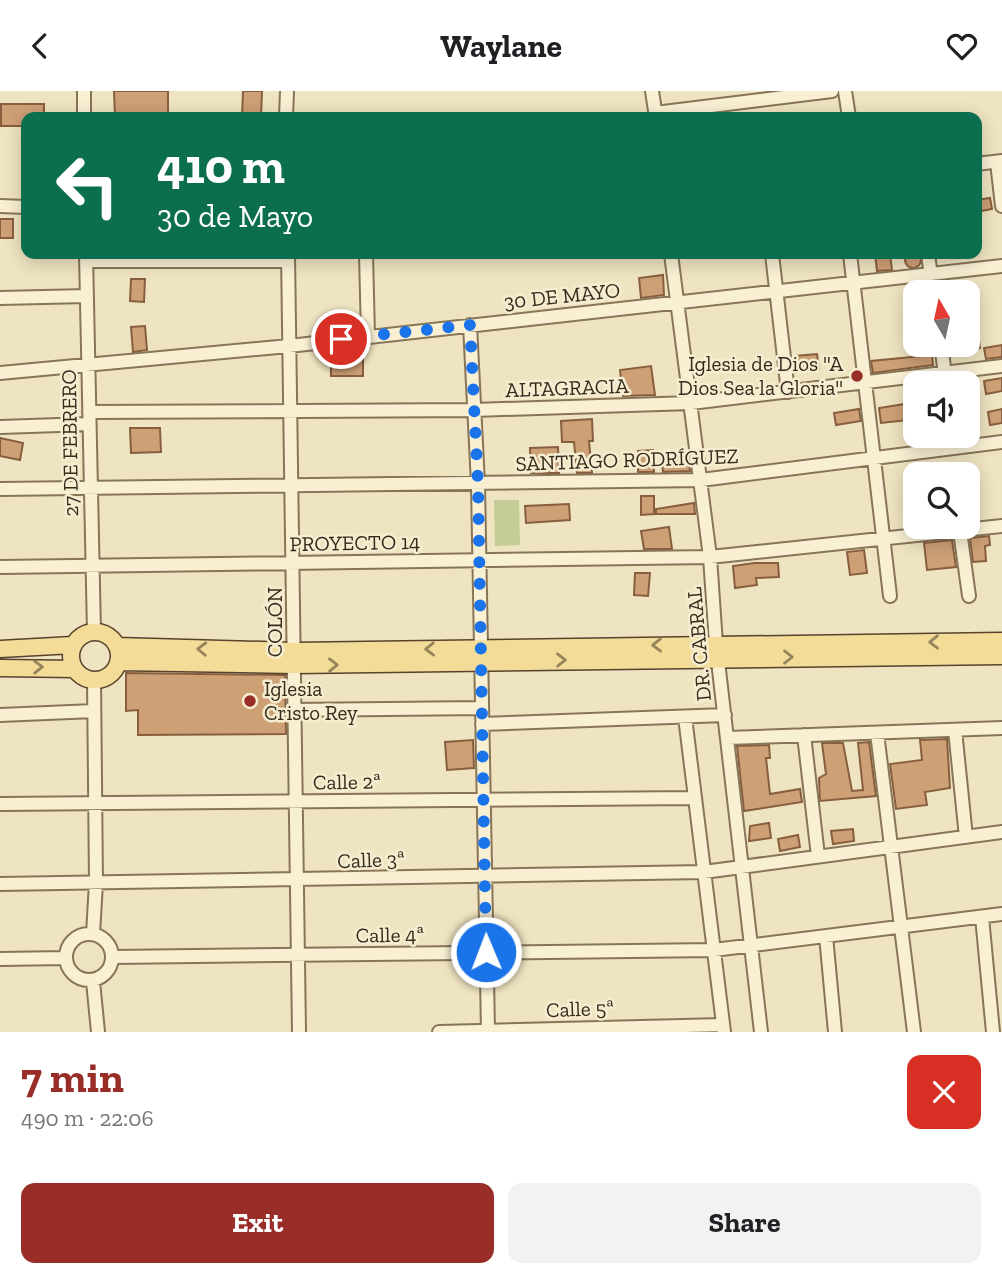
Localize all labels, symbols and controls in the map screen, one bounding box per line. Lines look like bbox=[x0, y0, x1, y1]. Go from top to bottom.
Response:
icon: back bbox=[21, 27, 59, 65]
text: Waylane bbox=[440, 27, 562, 65]
icon: heart bbox=[943, 27, 981, 65]
text: 410 m bbox=[157, 137, 285, 196]
icon: left bbox=[42, 140, 133, 231]
text: 30 de Mayo bbox=[157, 197, 313, 235]
street label: 30 DE MAYO bbox=[503, 277, 621, 314]
north arrow bbox=[903, 280, 980, 357]
map controls bbox=[903, 280, 980, 539]
pin bbox=[311, 309, 371, 369]
icon: arrive bbox=[322, 320, 360, 358]
place label: Iglesia de Dios "A Dios Sea la Gloria" bbox=[678, 351, 843, 400]
marker: Iglesia de Dios "A Dios Sea la Gloria" bbox=[849, 368, 865, 384]
street label: 27 DE FEBRERO bbox=[56, 369, 83, 517]
button: sound bbox=[903, 371, 980, 448]
street label: ALTAGRACIA bbox=[505, 373, 629, 402]
street label: SANTIAGO RODRÍGUEZ bbox=[515, 443, 739, 476]
button: search bbox=[903, 462, 980, 539]
street label: PROYECTO 14 bbox=[290, 529, 420, 556]
street label: DR. CABRAL bbox=[681, 585, 716, 702]
street label: COLÓN bbox=[262, 587, 287, 657]
one-way arrow bbox=[928, 634, 939, 650]
one-way arrow bbox=[652, 637, 662, 653]
one-way arrow bbox=[197, 641, 208, 656]
one-way arrow bbox=[424, 641, 435, 657]
one-way arrow bbox=[783, 649, 794, 665]
one-way arrow bbox=[555, 653, 566, 668]
one-way arrow bbox=[328, 657, 339, 672]
one-way arrow bbox=[32, 660, 43, 675]
place label: Iglesia Cristo Rey bbox=[264, 676, 358, 725]
marker: Iglesia Cristo Rey bbox=[242, 693, 258, 709]
street label: Calle 2ª bbox=[313, 768, 381, 795]
street label: Calle 3ª bbox=[337, 846, 405, 873]
position arrow bbox=[449, 915, 523, 989]
street label: Calle 4ª bbox=[355, 921, 425, 948]
street label: Calle 5ª bbox=[545, 995, 615, 1022]
text: 7 min bbox=[21, 1052, 124, 1103]
button: close bbox=[907, 1055, 981, 1129]
text: 490 m · 22:06 bbox=[21, 1104, 154, 1132]
button: Exit bbox=[21, 1183, 494, 1263]
button: Share bbox=[508, 1183, 981, 1263]

